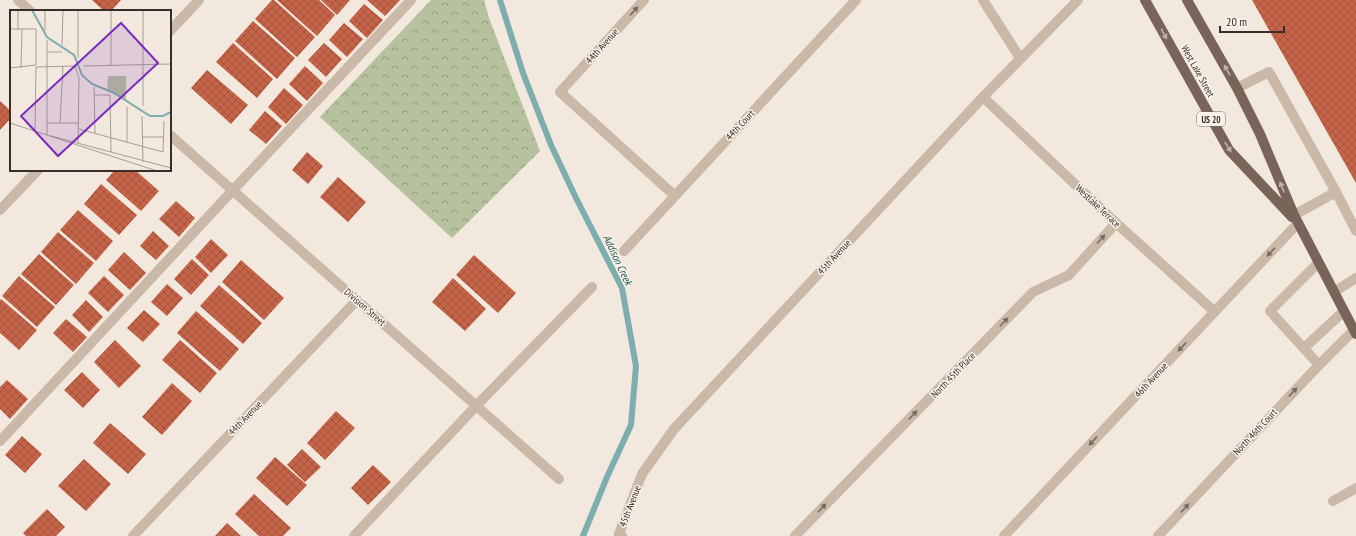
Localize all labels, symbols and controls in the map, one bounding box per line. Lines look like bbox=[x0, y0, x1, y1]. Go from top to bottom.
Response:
one-way arrow bbox=[629, 6, 638, 17]
scale bar bbox=[1220, 8, 1284, 34]
inset map bbox=[10, 10, 171, 171]
text: 20 m bbox=[1226, 14, 1247, 29]
street label: 44th Avenue bbox=[583, 26, 621, 66]
one-way arrow bbox=[1160, 28, 1167, 40]
street label: West Lake Street bbox=[1178, 43, 1218, 100]
one-way arrow bbox=[1223, 64, 1230, 76]
street label: 44th Court bbox=[723, 107, 758, 143]
road number: US 20 bbox=[1197, 112, 1225, 126]
one-way arrow bbox=[1224, 141, 1231, 153]
one-way arrow bbox=[1279, 181, 1285, 193]
street label: Westlake Terrace bbox=[1073, 182, 1123, 230]
water label: Addison Creek bbox=[600, 233, 636, 289]
one-way arrow bbox=[1097, 234, 1106, 244]
street label: 45th Avenue bbox=[814, 237, 854, 277]
one-way arrow bbox=[1266, 247, 1276, 257]
street label: Division Street bbox=[342, 286, 389, 329]
one-way arrow bbox=[999, 317, 1009, 327]
one-way arrow bbox=[1178, 342, 1187, 351]
street label: North 45th Place bbox=[928, 349, 978, 401]
street label: 46th Avenue bbox=[1131, 360, 1171, 400]
one-way arrow bbox=[1288, 387, 1298, 397]
street label: 44th Avenue bbox=[225, 398, 265, 438]
street label: North 46th Court bbox=[1230, 406, 1280, 458]
one-way arrow bbox=[908, 410, 918, 420]
one-way arrow bbox=[1088, 436, 1098, 446]
street label: 45th Avenue bbox=[616, 483, 644, 529]
one-way arrow bbox=[817, 503, 827, 513]
one-way arrow bbox=[1180, 503, 1189, 512]

